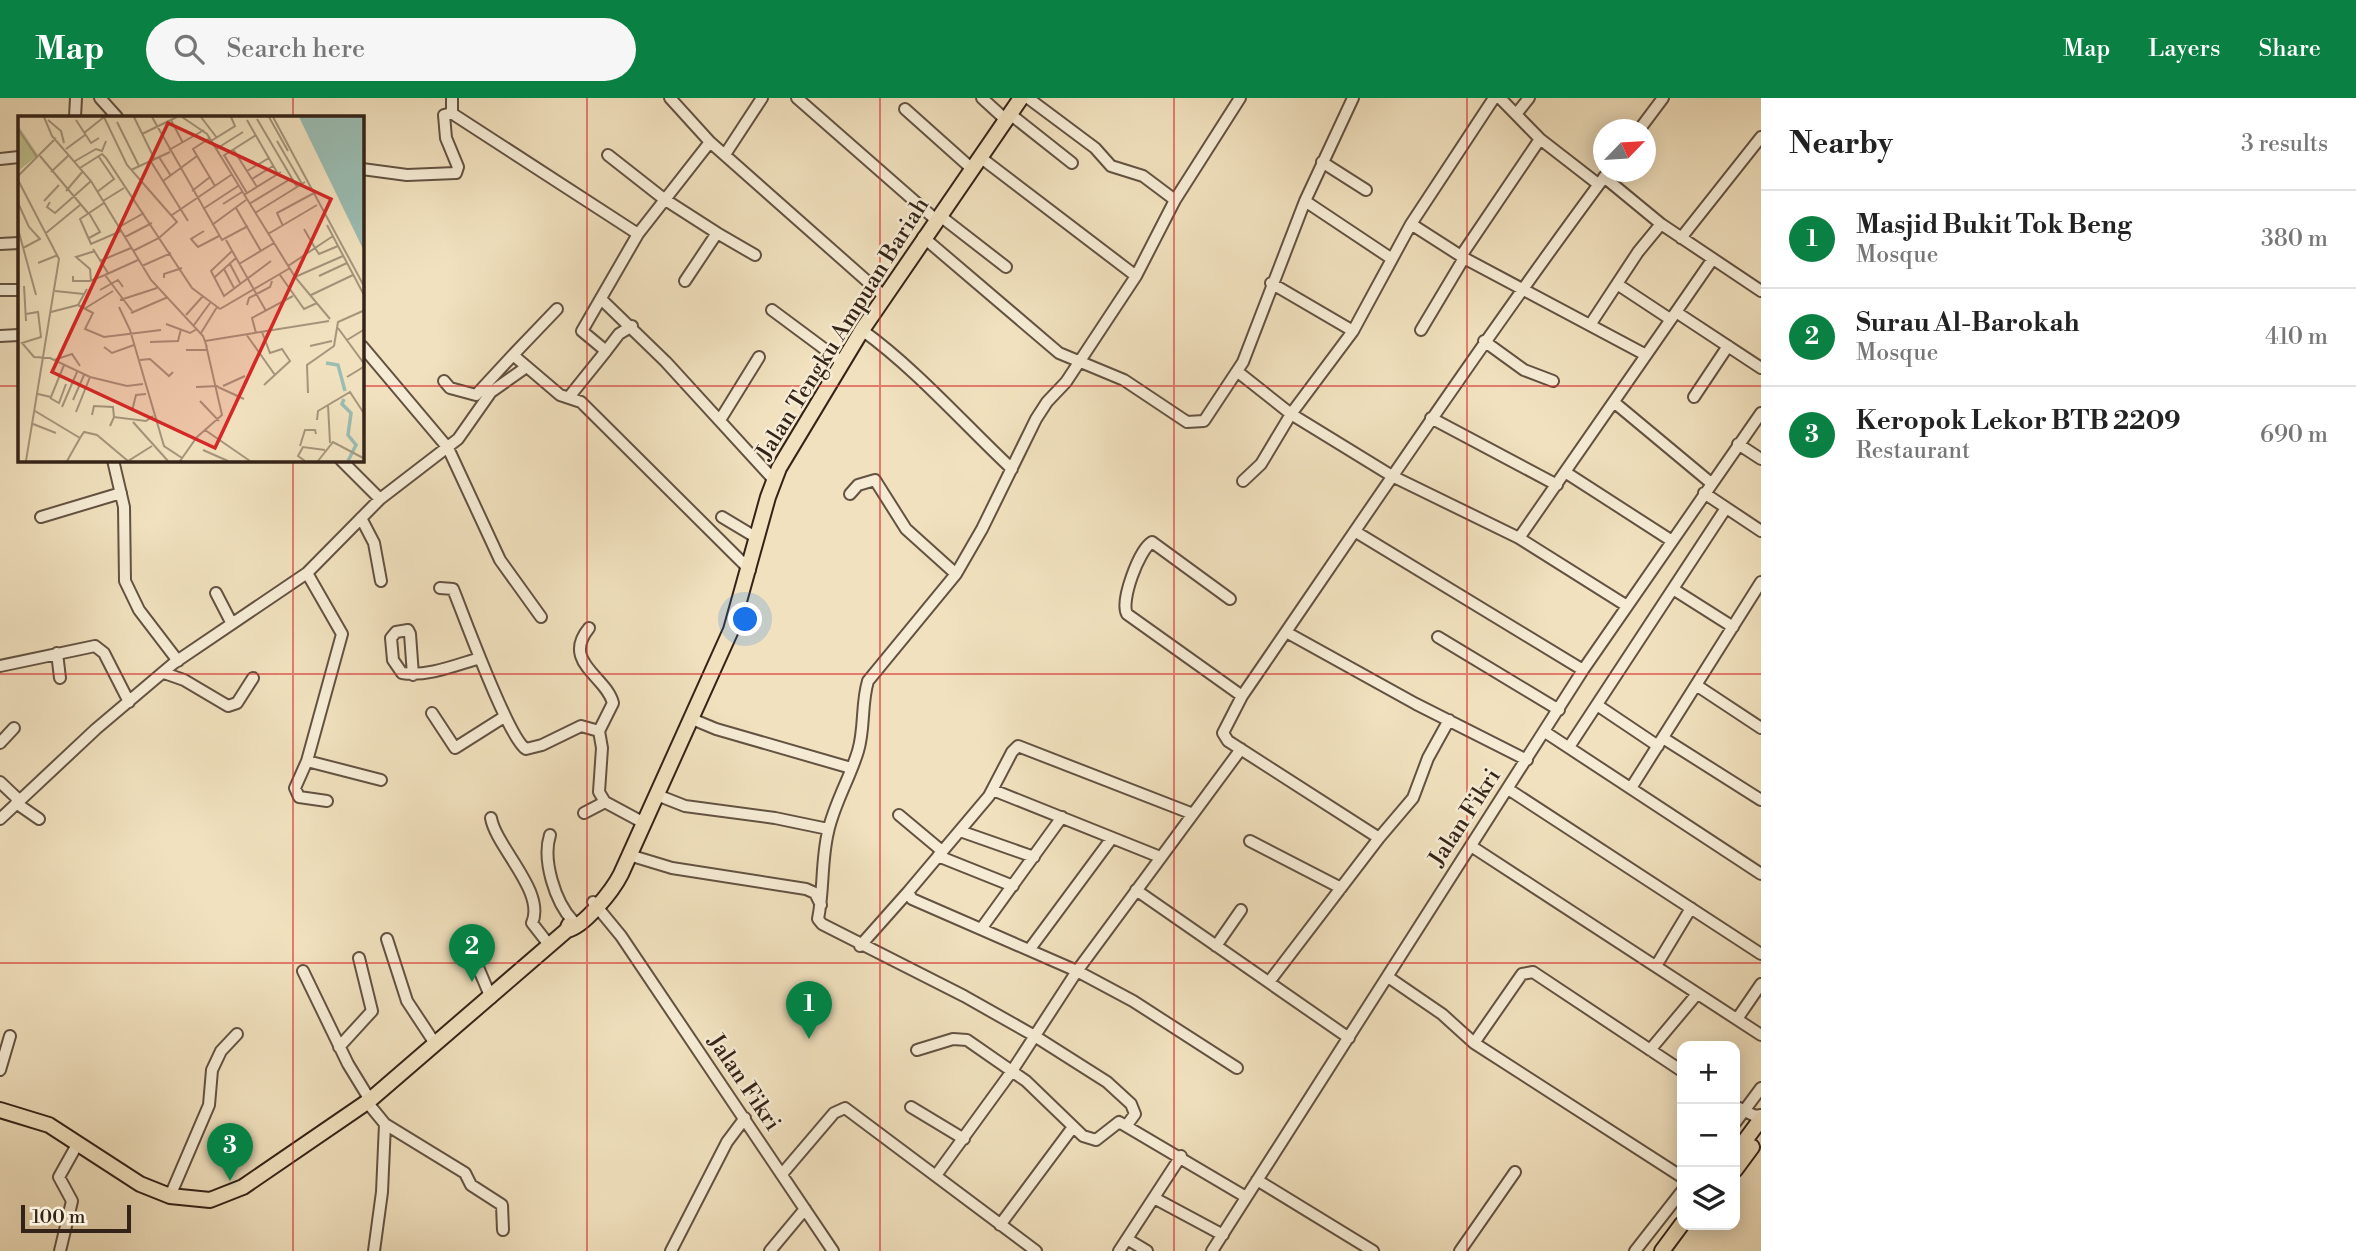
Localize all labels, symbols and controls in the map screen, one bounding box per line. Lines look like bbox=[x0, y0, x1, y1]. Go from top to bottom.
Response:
search box bbox=[146, 18, 636, 81]
text: Map bbox=[35, 29, 104, 70]
icon: search bbox=[170, 30, 208, 68]
text: Search here bbox=[226, 33, 365, 65]
text: Map bbox=[2063, 34, 2110, 64]
text: Layers bbox=[2148, 34, 2220, 64]
text: Share bbox=[2258, 34, 2321, 64]
inset map bbox=[18, 116, 364, 462]
north arrow bbox=[1593, 119, 1656, 182]
text: Nearby bbox=[1789, 125, 1893, 163]
text: 3 results bbox=[2241, 130, 2328, 158]
street label: Jalan Tengku Ampuan Bariah bbox=[750, 192, 935, 466]
text: Masjid Bukit Tok Beng bbox=[1856, 209, 2132, 241]
text: 1 bbox=[1806, 225, 1818, 253]
text: 380 m bbox=[2261, 225, 2328, 253]
text: Mosque bbox=[1856, 241, 1938, 269]
text: Surau Al-Barokah bbox=[1856, 307, 2080, 339]
text: 2 bbox=[1805, 323, 1819, 351]
text: 410 m bbox=[2265, 323, 2328, 351]
text: Mosque bbox=[1856, 339, 1938, 367]
text: Keropok Lekor BTB 2209 bbox=[1856, 405, 2181, 437]
text: 3 bbox=[1805, 421, 1819, 449]
text: 690 m bbox=[2260, 421, 2328, 449]
text: Restaurant bbox=[1856, 437, 1970, 465]
your location bbox=[728, 602, 762, 636]
street label: Jalan Fikri bbox=[1422, 763, 1507, 872]
pin: 2 bbox=[449, 924, 495, 982]
pin: 1 bbox=[786, 981, 832, 1039]
street label: Jalan Fikri bbox=[701, 1028, 787, 1136]
map controls bbox=[1677, 1041, 1740, 1230]
button: + bbox=[1677, 1041, 1740, 1104]
button: − bbox=[1677, 1104, 1740, 1167]
pin: 3 bbox=[207, 1123, 253, 1181]
button: layers bbox=[1677, 1167, 1740, 1230]
scale bar bbox=[21, 1202, 131, 1234]
text: 100 m bbox=[32, 1205, 85, 1229]

